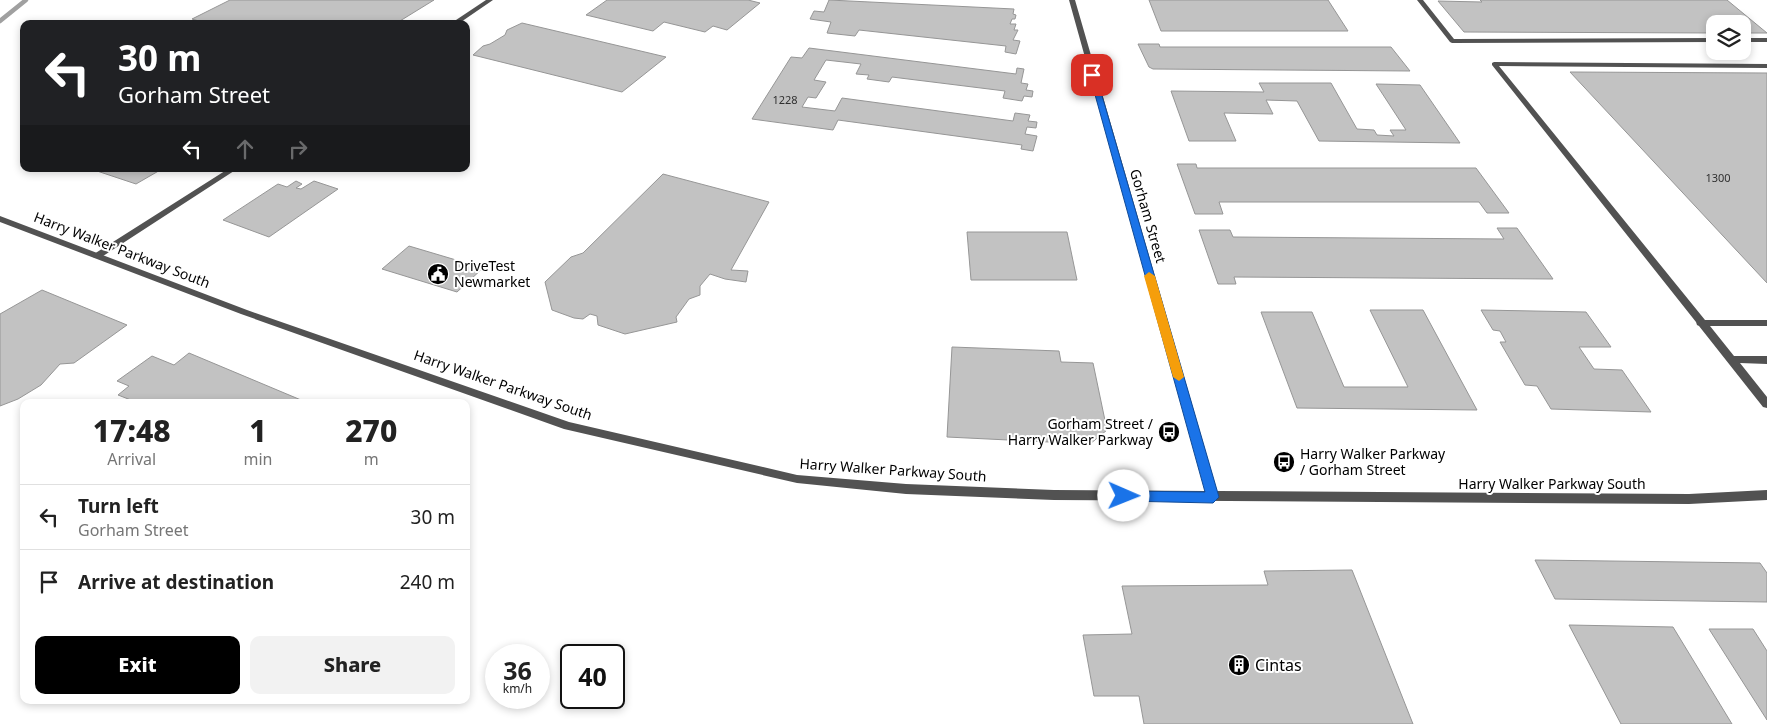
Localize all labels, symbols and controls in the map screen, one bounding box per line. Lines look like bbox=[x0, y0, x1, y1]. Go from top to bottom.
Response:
map controls bbox=[1706, 15, 1751, 60]
button: layers bbox=[1706, 15, 1751, 60]
text: 30 m bbox=[118, 34, 201, 81]
icon: left bbox=[35, 40, 100, 105]
pin bbox=[1071, 54, 1113, 96]
icon: arrive bbox=[1078, 61, 1106, 89]
text: Gorham Street bbox=[118, 79, 270, 109]
house number: 1228 bbox=[772, 92, 798, 107]
icon: left bbox=[178, 135, 206, 163]
icon: ahead bbox=[231, 135, 259, 163]
icon: right bbox=[284, 135, 312, 163]
street label: Gorham Street bbox=[1126, 167, 1171, 265]
house number: 1300 bbox=[1705, 170, 1731, 185]
street label: Harry Walker Parkway South bbox=[31, 207, 213, 292]
place label: DriveTest Newmarket bbox=[454, 256, 530, 291]
public building icon: DriveTest Newmarket bbox=[426, 262, 450, 286]
street label: Harry Walker Parkway South bbox=[412, 345, 595, 424]
text: 17:48 bbox=[93, 410, 171, 451]
text: 1 bbox=[249, 410, 267, 451]
text: 270 bbox=[345, 410, 397, 451]
place label: Gorham Street / Harry Walker Parkway bbox=[1008, 414, 1154, 449]
bus stop icon: Gorham Street / Harry Walker Parkway bbox=[1157, 420, 1181, 444]
place label: Harry Walker Parkway / Gorham Street bbox=[1300, 444, 1446, 479]
text: Arrival bbox=[107, 448, 156, 470]
text: min bbox=[243, 448, 272, 470]
text: m bbox=[364, 448, 379, 470]
bus stop icon: Harry Walker Parkway / Gorham Street bbox=[1272, 450, 1296, 474]
street label: Harry Walker Parkway South bbox=[799, 453, 987, 486]
position arrow bbox=[1097, 469, 1149, 521]
street label: Harry Walker Parkway South bbox=[1458, 474, 1646, 493]
text: Turn left bbox=[78, 493, 159, 519]
icon: left bbox=[35, 503, 63, 531]
text: 30 m bbox=[411, 504, 455, 530]
text: Gorham Street bbox=[78, 519, 189, 541]
icon: arrive bbox=[35, 568, 63, 596]
text: Arrive at destination bbox=[78, 569, 274, 595]
text: 240 m bbox=[400, 569, 455, 595]
button: Exit bbox=[35, 636, 240, 694]
button: Share bbox=[250, 636, 455, 694]
speed limit sign: 40 bbox=[560, 644, 625, 709]
text: 36 bbox=[503, 653, 532, 687]
building icon: Cintas bbox=[1227, 653, 1251, 677]
place label: Cintas bbox=[1255, 654, 1302, 676]
text: km/h bbox=[503, 680, 532, 697]

